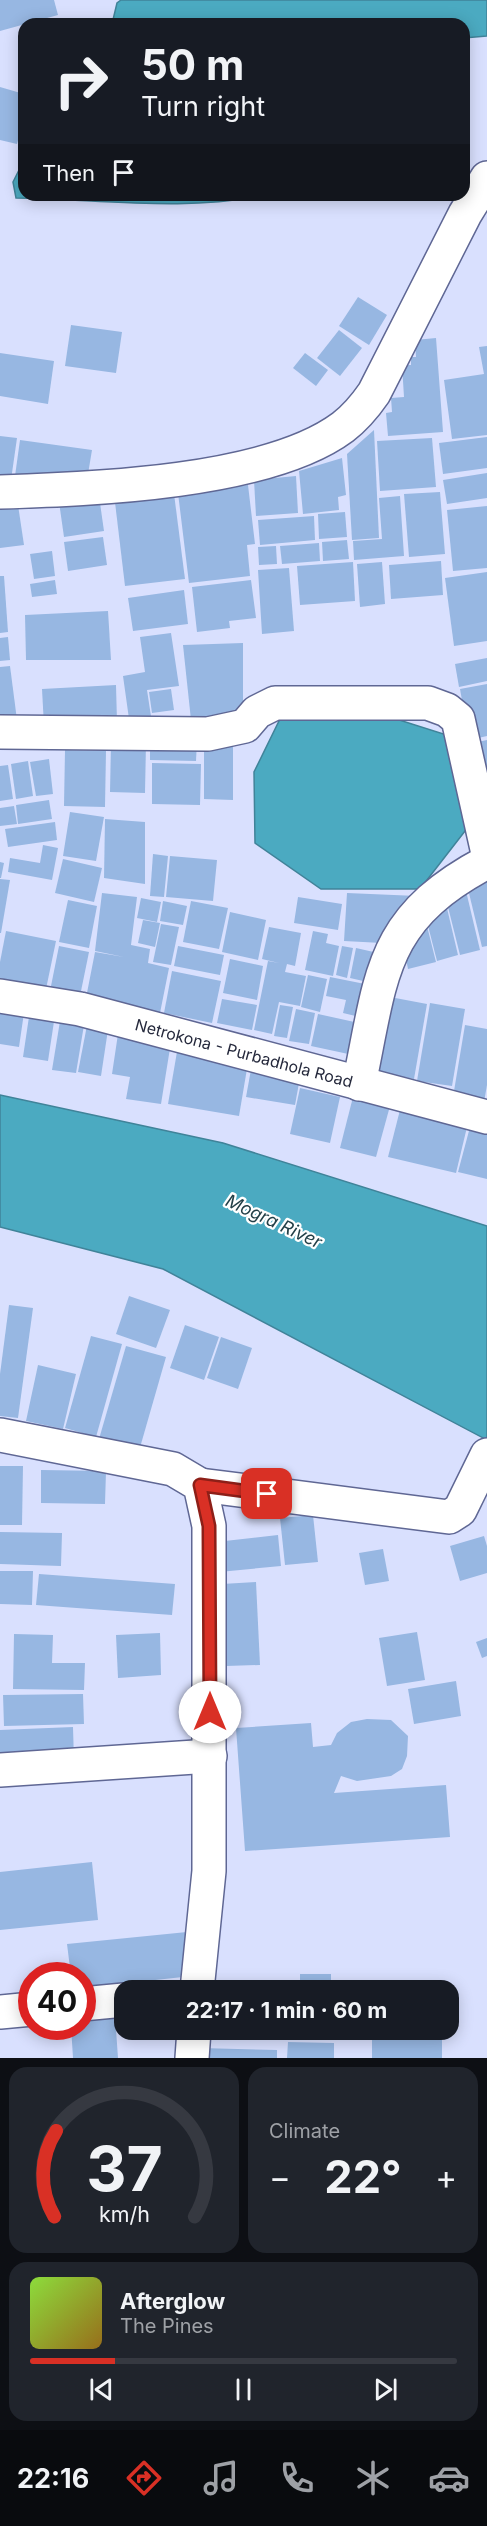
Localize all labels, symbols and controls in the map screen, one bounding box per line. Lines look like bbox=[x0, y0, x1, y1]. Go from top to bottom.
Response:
text: 50 m bbox=[141, 39, 244, 90]
icon: right bbox=[42, 42, 120, 120]
text: Turn right bbox=[141, 90, 265, 123]
icon: arrive bbox=[107, 156, 140, 189]
text: Then bbox=[42, 160, 95, 186]
street label: Netrokona - Purbadhola Road bbox=[133, 1014, 355, 1092]
water label: Mogra River bbox=[223, 1190, 326, 1253]
pin bbox=[241, 1468, 292, 1519]
icon: arrive bbox=[250, 1477, 283, 1510]
position arrow bbox=[178, 1680, 242, 1744]
speed limit sign: 40 bbox=[18, 1962, 96, 2040]
text: 22:17 · 1 min · 60 m bbox=[186, 1997, 387, 2023]
text: Climate bbox=[269, 2119, 340, 2143]
text: 37 bbox=[86, 2131, 162, 2206]
text: 22° bbox=[324, 2149, 402, 2204]
text: − bbox=[269, 2157, 291, 2197]
text: + bbox=[435, 2157, 457, 2197]
text: km/h bbox=[99, 2201, 149, 2227]
text: Afterglow bbox=[120, 2288, 225, 2314]
text: The Pines bbox=[120, 2314, 214, 2338]
icon: previous bbox=[85, 2373, 118, 2406]
icon: pause bbox=[227, 2373, 260, 2406]
icon: next bbox=[369, 2373, 402, 2406]
icon: directions bbox=[123, 2457, 165, 2499]
icon: music bbox=[200, 2457, 242, 2499]
icon: phone bbox=[276, 2457, 318, 2499]
icon: climate bbox=[352, 2457, 394, 2499]
icon: car bbox=[428, 2457, 470, 2499]
text: 22:16 bbox=[17, 2462, 89, 2495]

